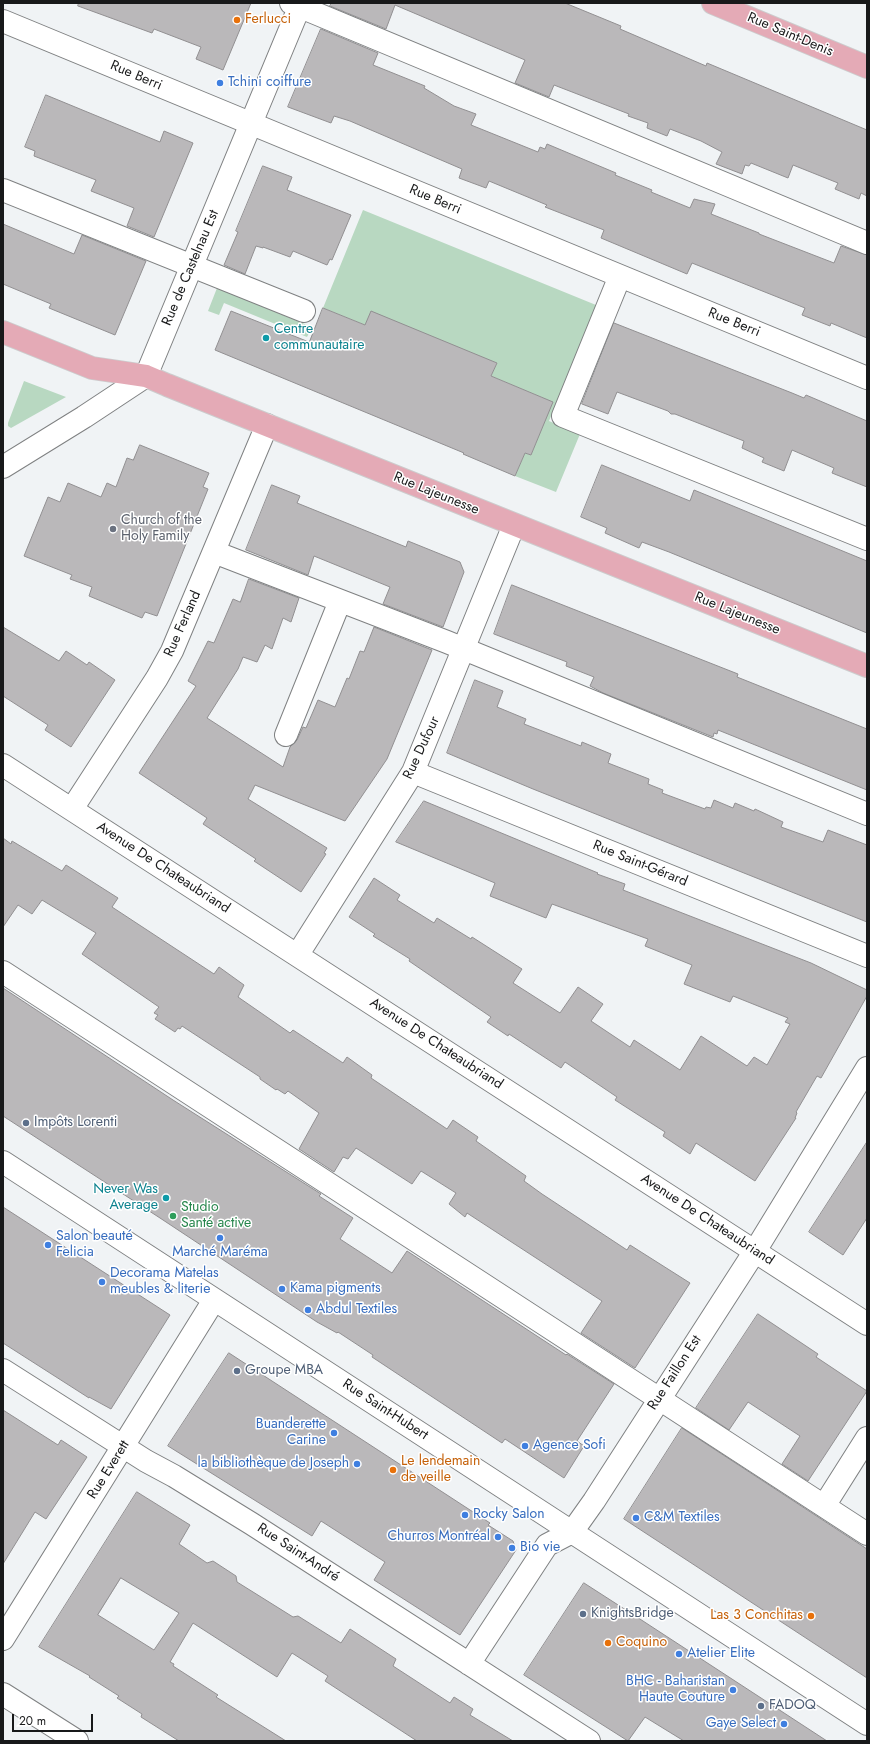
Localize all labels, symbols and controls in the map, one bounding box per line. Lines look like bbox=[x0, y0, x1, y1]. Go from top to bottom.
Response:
street label: Rue Saint-Denis bbox=[745, 9, 835, 61]
place label: Ferlucci bbox=[245, 12, 291, 28]
marker: Ferlucci bbox=[232, 15, 242, 25]
street label: Rue Berri bbox=[107, 58, 165, 94]
place label: Tchini coiffure bbox=[228, 75, 311, 91]
marker: Tchini coiffure bbox=[215, 78, 225, 88]
street label: Rue Berri bbox=[406, 182, 464, 218]
street label: Rue de Castelnau Est bbox=[159, 208, 223, 328]
street label: Rue Berri bbox=[705, 305, 763, 341]
place label: Centre communautaire bbox=[274, 322, 364, 354]
marker: Centre communautaire bbox=[261, 333, 271, 343]
street label: Rue Lajeunesse bbox=[391, 469, 481, 519]
place label: Church of the Holy Family bbox=[121, 513, 202, 546]
marker: Church of the Holy Family bbox=[108, 524, 118, 534]
street label: Rue Ferland bbox=[161, 588, 205, 660]
street label: Rue Lajeunesse bbox=[692, 589, 782, 639]
street label: Rue Dufour bbox=[400, 714, 444, 782]
street label: Avenue De Chateaubriand bbox=[93, 819, 233, 917]
street label: Rue Saint-Gérard bbox=[590, 837, 690, 891]
street label: Avenue De Chateaubriand bbox=[366, 995, 506, 1093]
place label: Impôts Lorenti bbox=[34, 1115, 117, 1131]
marker: Impôts Lorenti bbox=[21, 1118, 31, 1128]
street label: Avenue De Chateaubriand bbox=[637, 1171, 777, 1269]
place label: Never Was Average bbox=[93, 1182, 158, 1214]
marker: Never Was Average bbox=[161, 1193, 171, 1203]
place label: Studio Santé active bbox=[181, 1200, 251, 1232]
marker: Studio Santé active bbox=[168, 1211, 178, 1221]
place label: Salon beauté Felicia bbox=[56, 1229, 133, 1262]
marker: Marché Maréma bbox=[215, 1233, 225, 1243]
marker: Salon beauté Felicia bbox=[43, 1240, 53, 1250]
place label: Marché Maréma bbox=[172, 1245, 268, 1261]
place label: Decorama Matelas meubles & literie bbox=[110, 1266, 219, 1298]
marker: Decorama Matelas meubles & literie bbox=[97, 1277, 107, 1287]
place label: Kama pigments bbox=[290, 1281, 381, 1297]
marker: Kama pigments bbox=[277, 1284, 287, 1294]
place label: Abdul Textiles bbox=[316, 1302, 397, 1318]
marker: Abdul Textiles bbox=[303, 1305, 313, 1315]
street label: Rue Faillon Est bbox=[645, 1332, 705, 1414]
place label: Groupe MBA bbox=[245, 1363, 323, 1379]
marker: Groupe MBA bbox=[232, 1366, 242, 1376]
street label: Rue Saint-Hubert bbox=[339, 1376, 431, 1444]
place label: Buanderette Carine bbox=[256, 1417, 326, 1450]
marker: Buanderette Carine bbox=[329, 1428, 339, 1438]
street label: Rue Everett bbox=[84, 1438, 134, 1502]
place label: Agence Sofi bbox=[533, 1438, 606, 1454]
marker: Agence Sofi bbox=[520, 1441, 530, 1451]
place label: Le lendemain de veille bbox=[401, 1454, 480, 1486]
place label: la bibliothèque de Joseph bbox=[198, 1456, 349, 1472]
marker: la bibliothèque de Joseph bbox=[352, 1459, 362, 1469]
marker: Le lendemain de veille bbox=[388, 1465, 398, 1475]
place label: Rocky Salon bbox=[473, 1507, 545, 1523]
marker: Rocky Salon bbox=[460, 1510, 470, 1520]
place label: C&M Textiles bbox=[644, 1510, 720, 1526]
marker: C&M Textiles bbox=[631, 1513, 641, 1523]
street label: Rue Saint-André bbox=[254, 1520, 342, 1586]
place label: Churros Montréal bbox=[387, 1529, 490, 1545]
marker: Churros Montréal bbox=[493, 1532, 503, 1542]
place label: Bio vie bbox=[520, 1540, 560, 1556]
marker: Bio vie bbox=[507, 1543, 517, 1553]
place label: KnightsBridge bbox=[591, 1606, 674, 1622]
place label: Las 3 Conchitas bbox=[710, 1608, 803, 1624]
marker: KnightsBridge bbox=[578, 1609, 588, 1619]
marker: Las 3 Conchitas bbox=[806, 1611, 816, 1621]
place label: Coquino bbox=[616, 1635, 667, 1651]
marker: Coquino bbox=[603, 1638, 613, 1648]
place label: Atelier Elite bbox=[687, 1646, 755, 1662]
marker: Atelier Elite bbox=[674, 1649, 684, 1659]
place label: BHC - Baharistan Haute Couture bbox=[626, 1674, 725, 1706]
marker: BHC - Baharistan Haute Couture bbox=[728, 1685, 738, 1695]
place label: FADOQ bbox=[769, 1698, 816, 1714]
marker: FADOQ bbox=[756, 1701, 766, 1711]
scale bar bbox=[14, 1706, 95, 1732]
text: 20 m bbox=[19, 1712, 46, 1730]
place label: Gaye Select bbox=[706, 1716, 776, 1732]
marker: Gaye Select bbox=[779, 1719, 789, 1729]

